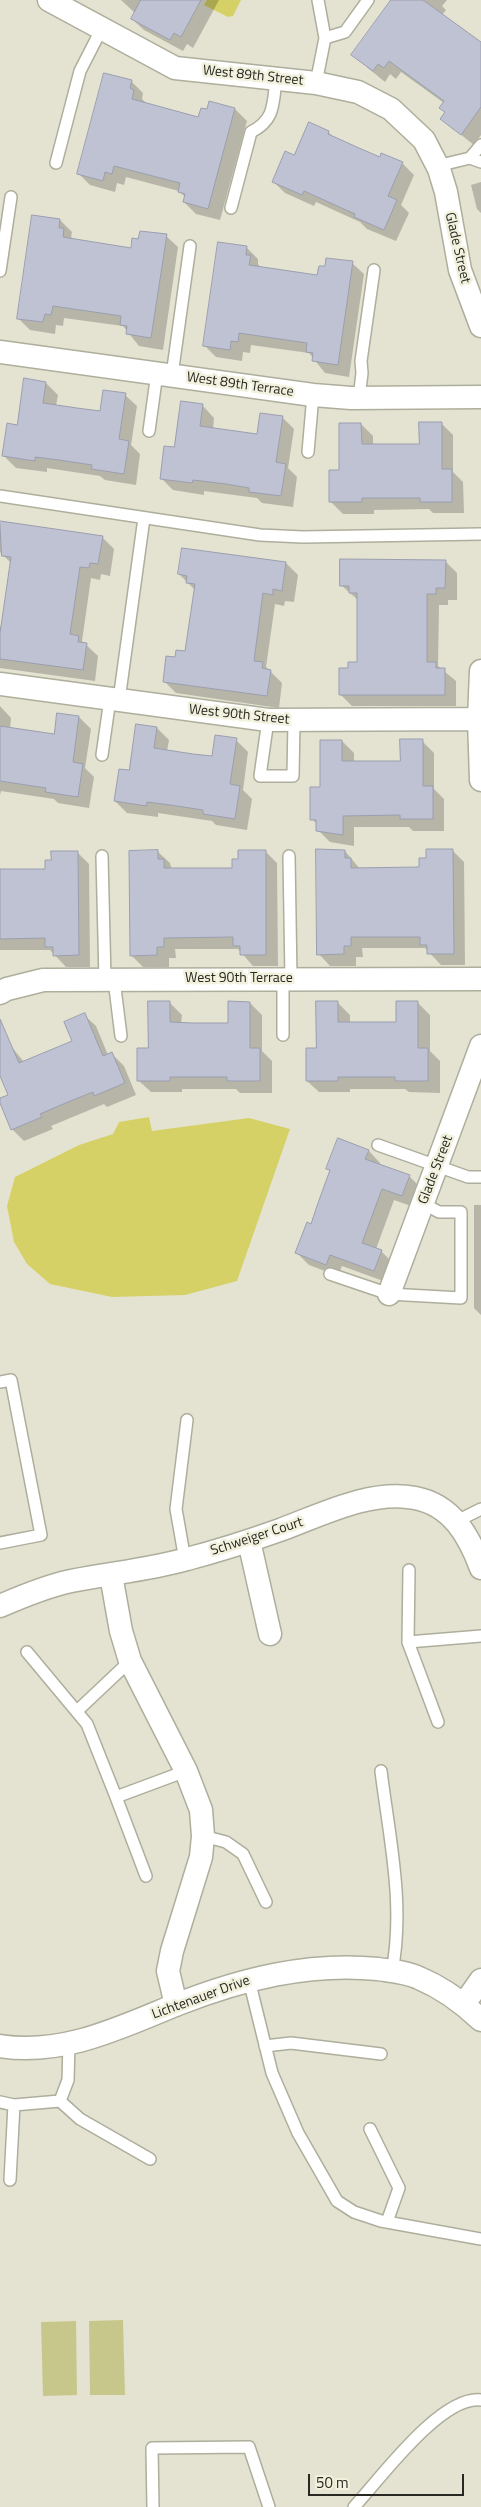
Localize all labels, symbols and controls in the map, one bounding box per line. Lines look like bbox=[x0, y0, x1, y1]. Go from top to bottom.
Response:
street label: West 89th Street bbox=[202, 62, 304, 90]
street label: Glade Street bbox=[441, 211, 473, 285]
street label: West 89th Terrace bbox=[185, 369, 295, 401]
street label: West 90th Street bbox=[188, 701, 290, 729]
street label: West 90th Terrace bbox=[185, 971, 293, 987]
street label: Glade Street bbox=[415, 1133, 457, 1207]
street label: Schweiger Court bbox=[209, 1514, 305, 1560]
street label: Lichtenauer Drive bbox=[150, 1973, 252, 2023]
scale bar bbox=[311, 2464, 467, 2496]
text: 50 m bbox=[316, 2471, 349, 2494]

